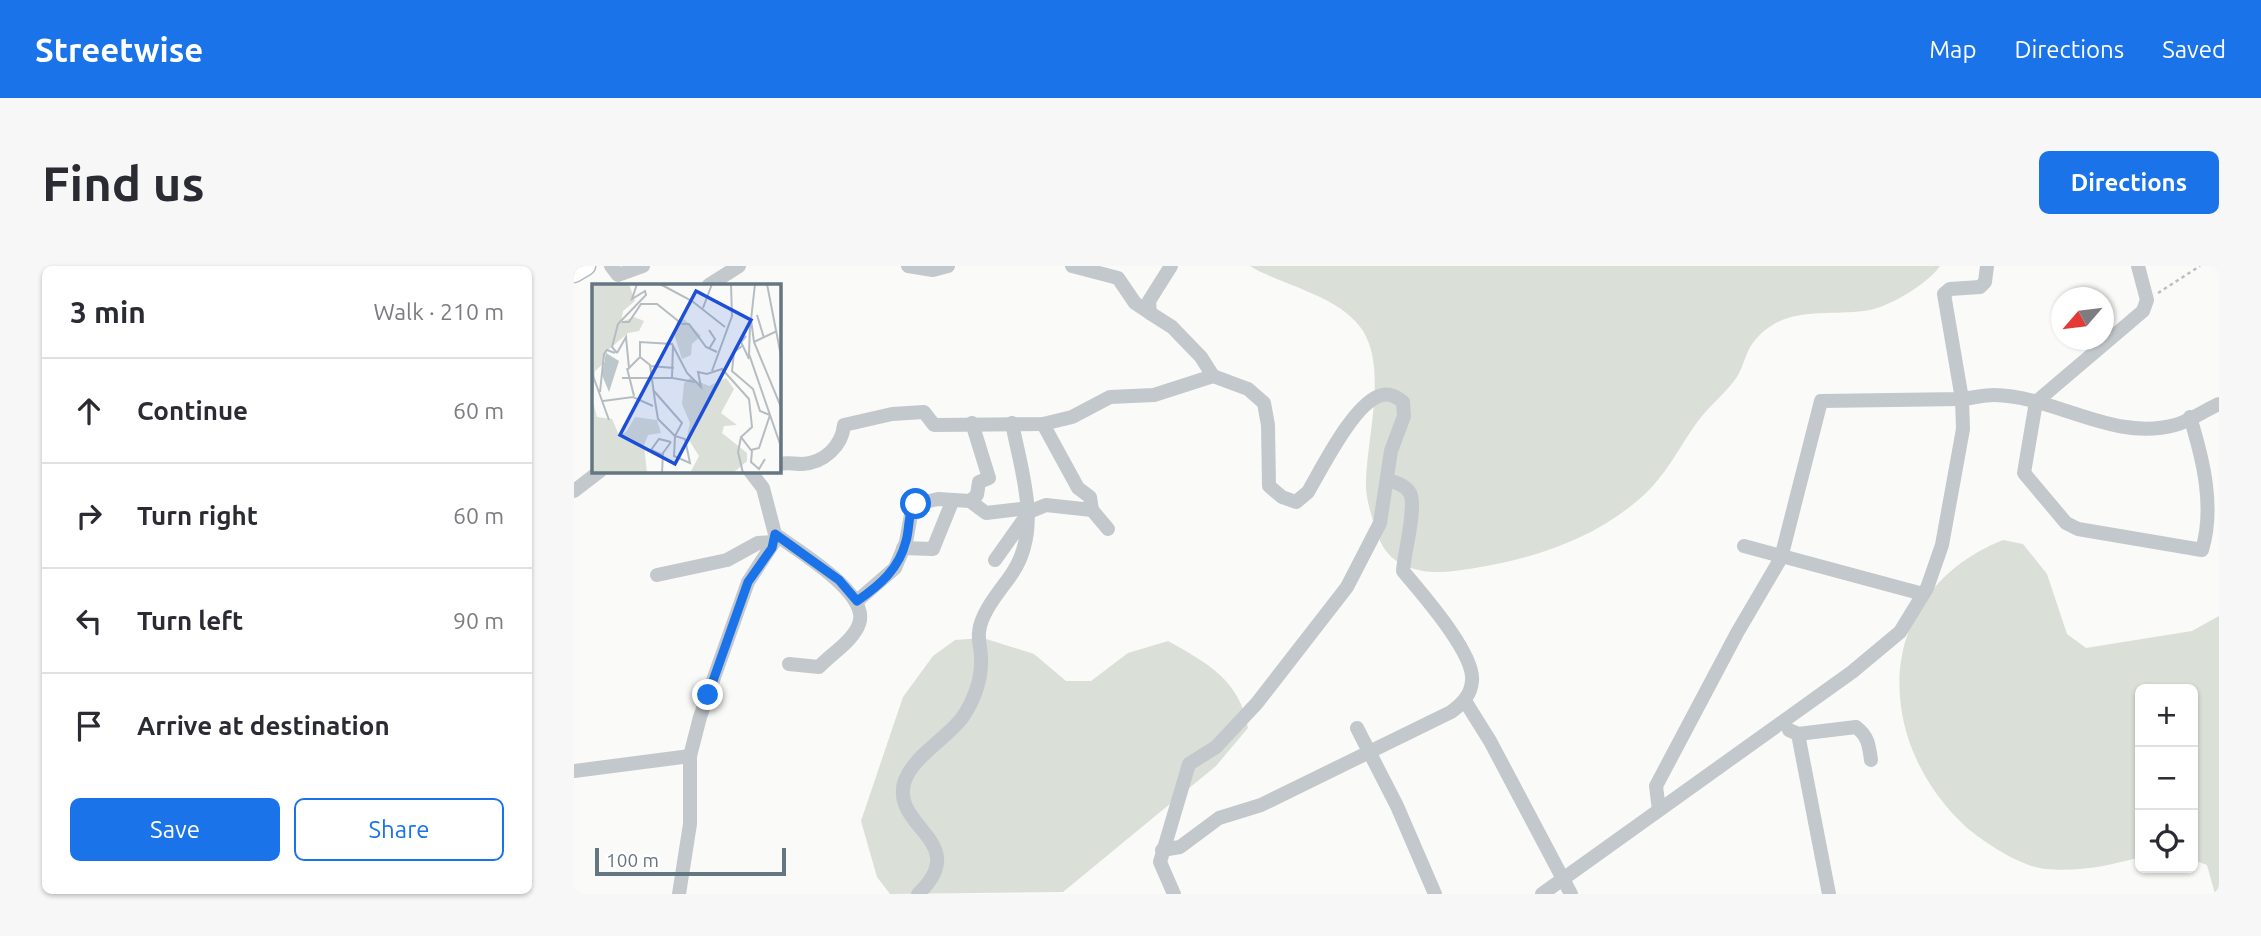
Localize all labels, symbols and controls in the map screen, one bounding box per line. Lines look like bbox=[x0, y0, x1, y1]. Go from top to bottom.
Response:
text: Streetwise bbox=[35, 31, 203, 68]
text: Map bbox=[1929, 36, 1976, 63]
text: Directions bbox=[2014, 36, 2124, 63]
text: Saved bbox=[2162, 36, 2226, 63]
button: Directions bbox=[2039, 151, 2219, 214]
text: Find us bbox=[42, 155, 205, 210]
inset map bbox=[592, 284, 780, 472]
north arrow bbox=[2051, 287, 2114, 350]
text: 3 min bbox=[70, 295, 146, 329]
text: Walk · 210 m bbox=[373, 299, 504, 324]
icon: ahead bbox=[70, 392, 108, 430]
text: Continue bbox=[137, 396, 248, 425]
text: 60 m bbox=[453, 398, 504, 423]
route start bbox=[900, 488, 931, 519]
icon: right bbox=[70, 497, 108, 535]
text: Turn right bbox=[137, 501, 258, 530]
text: 60 m bbox=[453, 503, 504, 528]
icon: left bbox=[70, 602, 108, 640]
text: Turn left bbox=[137, 606, 243, 635]
text: 90 m bbox=[453, 608, 504, 633]
route end bbox=[692, 679, 723, 710]
map controls bbox=[2135, 684, 2198, 873]
button: + bbox=[2135, 684, 2198, 747]
icon: arrive bbox=[70, 707, 108, 745]
text: Arrive at destination bbox=[137, 711, 390, 740]
button: − bbox=[2135, 747, 2198, 810]
button: Save bbox=[70, 798, 280, 861]
button: Share bbox=[294, 798, 504, 861]
button: locate bbox=[2135, 810, 2198, 873]
scale bar bbox=[595, 845, 786, 877]
text: 100 m bbox=[606, 849, 659, 871]

